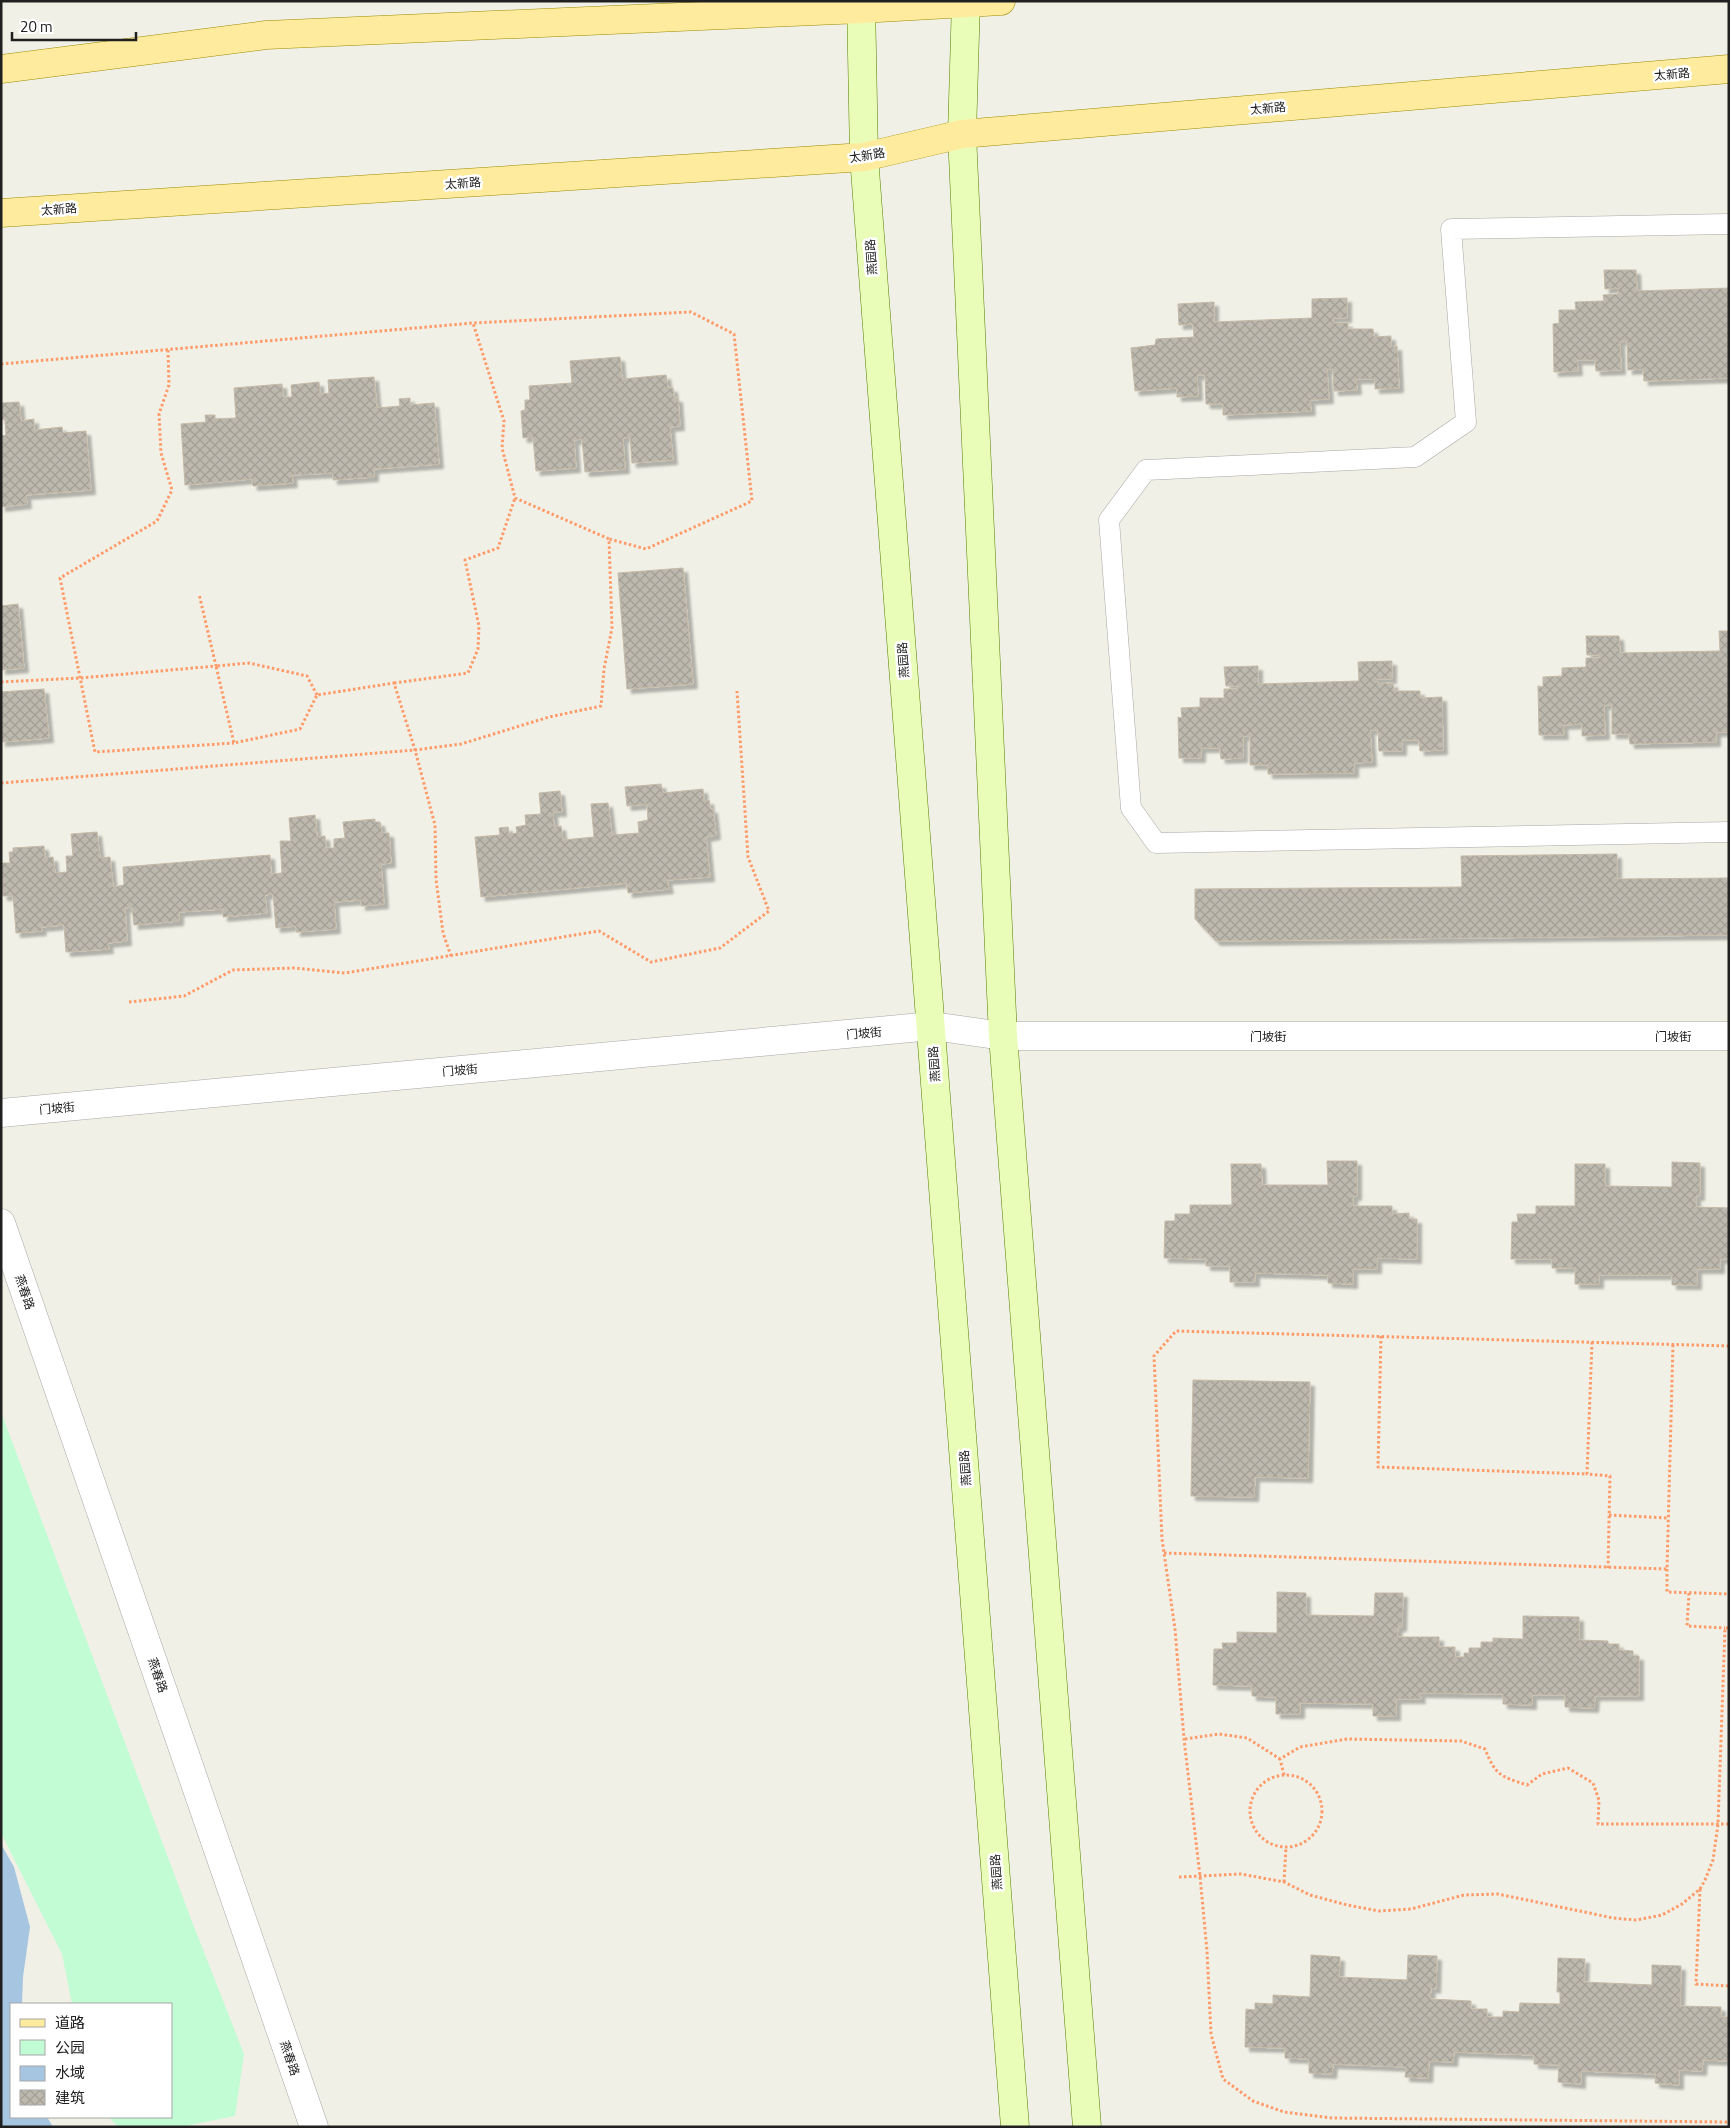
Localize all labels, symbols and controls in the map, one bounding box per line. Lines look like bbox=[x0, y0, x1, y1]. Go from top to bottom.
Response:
scale bar bbox=[12, 10, 136, 42]
text: 20 m bbox=[20, 15, 53, 38]
street label: 太新路 bbox=[1653, 63, 1691, 85]
street label: 太新路 bbox=[1249, 97, 1287, 119]
street label: 太新路 bbox=[848, 143, 886, 167]
street label: 太新路 bbox=[444, 172, 482, 194]
street label: 太新路 bbox=[40, 198, 78, 220]
street label: 燕园路 bbox=[860, 238, 882, 276]
street label: 燕园路 bbox=[892, 641, 914, 679]
street label: 门坡街 bbox=[845, 1022, 883, 1044]
street label: 门坡街 bbox=[1250, 1027, 1286, 1046]
street label: 门坡街 bbox=[1655, 1027, 1691, 1046]
street label: 燕园路 bbox=[923, 1045, 945, 1083]
street label: 门坡街 bbox=[441, 1059, 479, 1081]
street label: 门坡街 bbox=[38, 1097, 76, 1119]
street label: 燕春路 bbox=[10, 1272, 40, 1312]
street label: 燕园路 bbox=[954, 1449, 976, 1487]
street label: 燕春路 bbox=[143, 1655, 173, 1695]
street label: 燕园路 bbox=[985, 1853, 1007, 1891]
legend bbox=[10, 2003, 172, 2118]
text: 道路 bbox=[55, 2011, 85, 2034]
text: 公园 bbox=[55, 2036, 85, 2059]
street label: 燕春路 bbox=[275, 2038, 305, 2078]
text: 水域 bbox=[55, 2061, 85, 2084]
text: 建筑 bbox=[55, 2086, 85, 2109]

